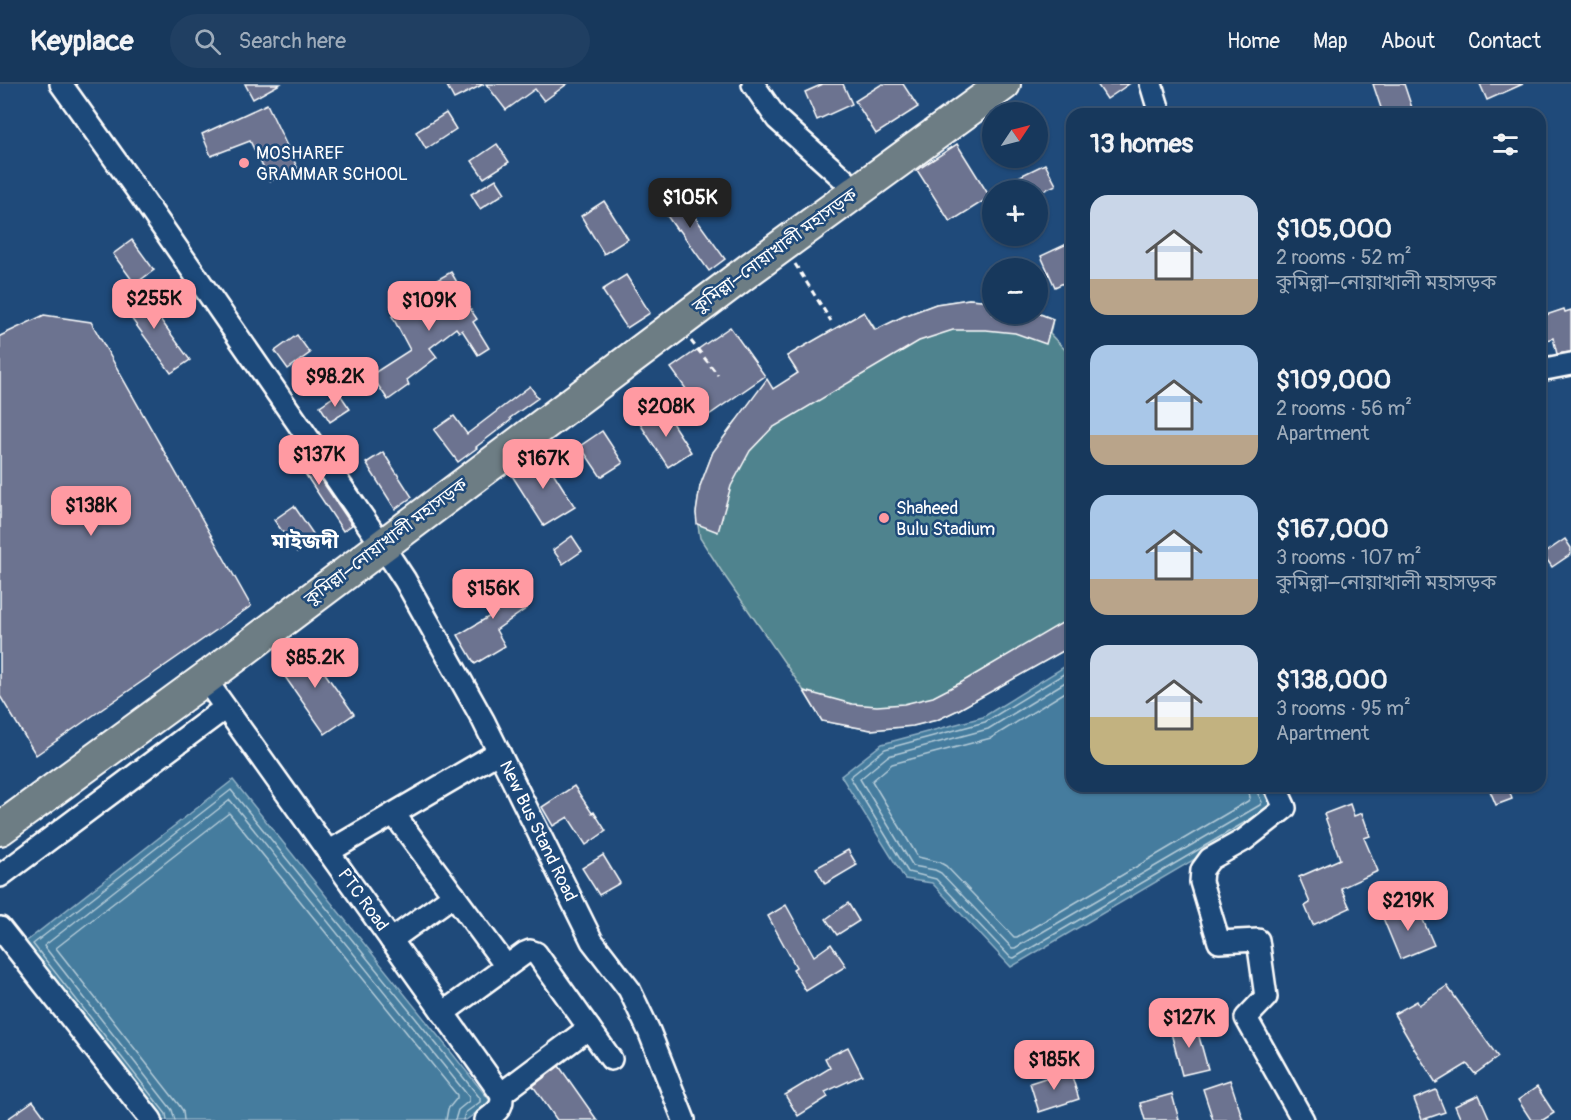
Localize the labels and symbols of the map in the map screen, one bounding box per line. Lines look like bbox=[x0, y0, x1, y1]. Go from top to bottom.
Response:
north arrow bbox=[982, 102, 1048, 168]
place label: MOSHAREF GRAMMAR SCHOOL bbox=[256, 142, 408, 186]
marker: MOSHAREF GRAMMAR SCHOOL bbox=[237, 156, 251, 170]
pin: $105K bbox=[648, 178, 732, 229]
street label: কুমিল্লা–নোয়াখালী মহাসড়ক bbox=[687, 183, 862, 319]
pin: $255K bbox=[112, 279, 196, 330]
pin: $109K bbox=[387, 281, 471, 332]
pin: $98.2K bbox=[286, 357, 384, 408]
pin: $208K bbox=[624, 387, 708, 438]
pin: $137K bbox=[277, 435, 361, 486]
pin: $167K bbox=[501, 439, 585, 490]
street label: কুমিল্লা–নোয়াখালী মহাসড়ক bbox=[299, 473, 473, 611]
pin: $138K bbox=[49, 486, 133, 537]
place label: Shaheed Bulu Stadium bbox=[896, 497, 995, 541]
marker: Shaheed Bulu Stadium bbox=[877, 511, 891, 525]
district label: মাইজদী bbox=[270, 528, 340, 555]
pin: $156K bbox=[451, 569, 535, 620]
pin: $85.2K bbox=[266, 638, 364, 689]
street label: New Bus Stand Road bbox=[494, 757, 582, 905]
street label: PTC Road bbox=[332, 864, 394, 936]
pin: $219K bbox=[1366, 881, 1450, 932]
pin: $127K bbox=[1147, 998, 1231, 1049]
pin: $185K bbox=[1012, 1040, 1096, 1091]

